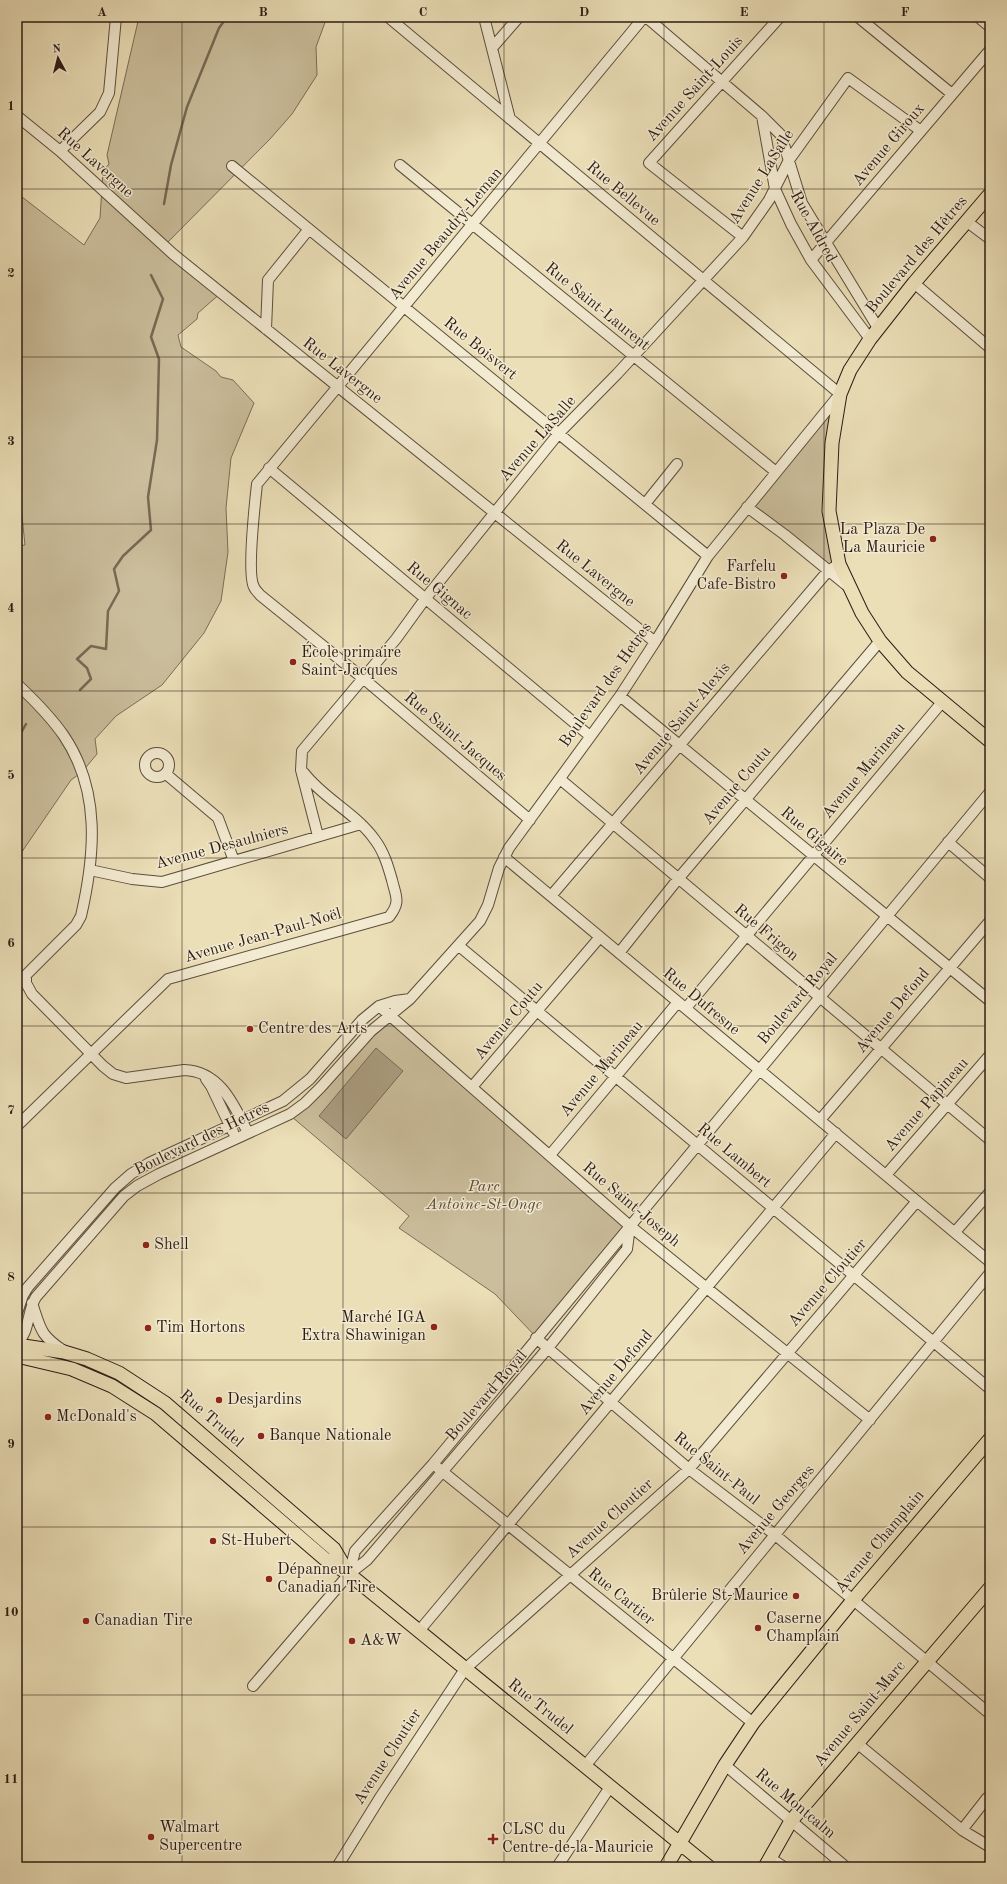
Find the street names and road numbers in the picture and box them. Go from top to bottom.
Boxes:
street label: Avenue Saint-Louis [644,33,747,145]
street label: Avenue Giroux [850,101,928,189]
street label: Rue Lavergne [54,125,136,201]
street label: Avenue LaSalle [727,127,797,227]
street label: Rue Bellevue [583,159,663,229]
street label: Avenue Beaudry-Leman [386,165,506,303]
street label: Rue Aldred [787,189,839,265]
street label: Boulevard des Hêtres [863,193,971,317]
street label: Rue Saint-Laurent [542,260,653,354]
street label: Rue Boisvert [440,315,520,384]
street label: Rue Lavergne [299,335,385,407]
street label: Avenue LaSalle [497,393,579,485]
street label: Rue Lavergne [553,538,637,610]
street label: Rue Gignac [403,559,475,623]
street label: Boulevard des Hetres [557,620,655,750]
street label: Avenue Saint-Alexis [631,660,734,778]
street label: Rue Saint-Jacques [401,690,509,784]
street label: Avenue Marineau [819,720,909,822]
street label: Avenue Coutu [700,743,774,828]
street label: Rue Gigaire [777,804,851,870]
street label: Avenue Desaulniers [154,822,290,872]
street label: Rue Frigon [731,902,802,965]
street label: Avenue Jean-Paul-Noël [183,906,343,966]
street label: Boulevard Royal [755,950,841,1048]
street label: Rue Dufresne [659,965,743,1039]
street label: Avenue Defond [853,966,933,1056]
street label: Avenue Coutu [472,978,546,1063]
street label: Avenue Marineau [557,1018,647,1120]
street label: Avenue Papineau [882,1055,972,1155]
street label: Boulevard des Hetres [132,1099,272,1179]
street label: Rue Lambert [694,1121,774,1192]
street label: Rue Saint-Joseph [579,1160,683,1251]
street label: Avenue Cloutier [786,1236,871,1330]
street label: Avenue Defond [576,1328,656,1418]
street label: Boulevard Royal [444,1348,530,1444]
street label: Rue Trudel [176,1387,246,1451]
street label: Rue Saint-Paul [670,1430,762,1508]
street label: Avenue Georges [734,1462,818,1558]
street label: Avenue Cloutier [564,1476,657,1562]
street label: Avenue Champlain [832,1487,928,1596]
street label: Rue Cartier [585,1565,658,1629]
street label: Avenue Saint-Marc [811,1658,909,1770]
street label: Rue Trudel [504,1676,576,1738]
street label: Avenue Cloutier [351,1706,425,1808]
street label: Rue Montcalm [752,1766,838,1842]

